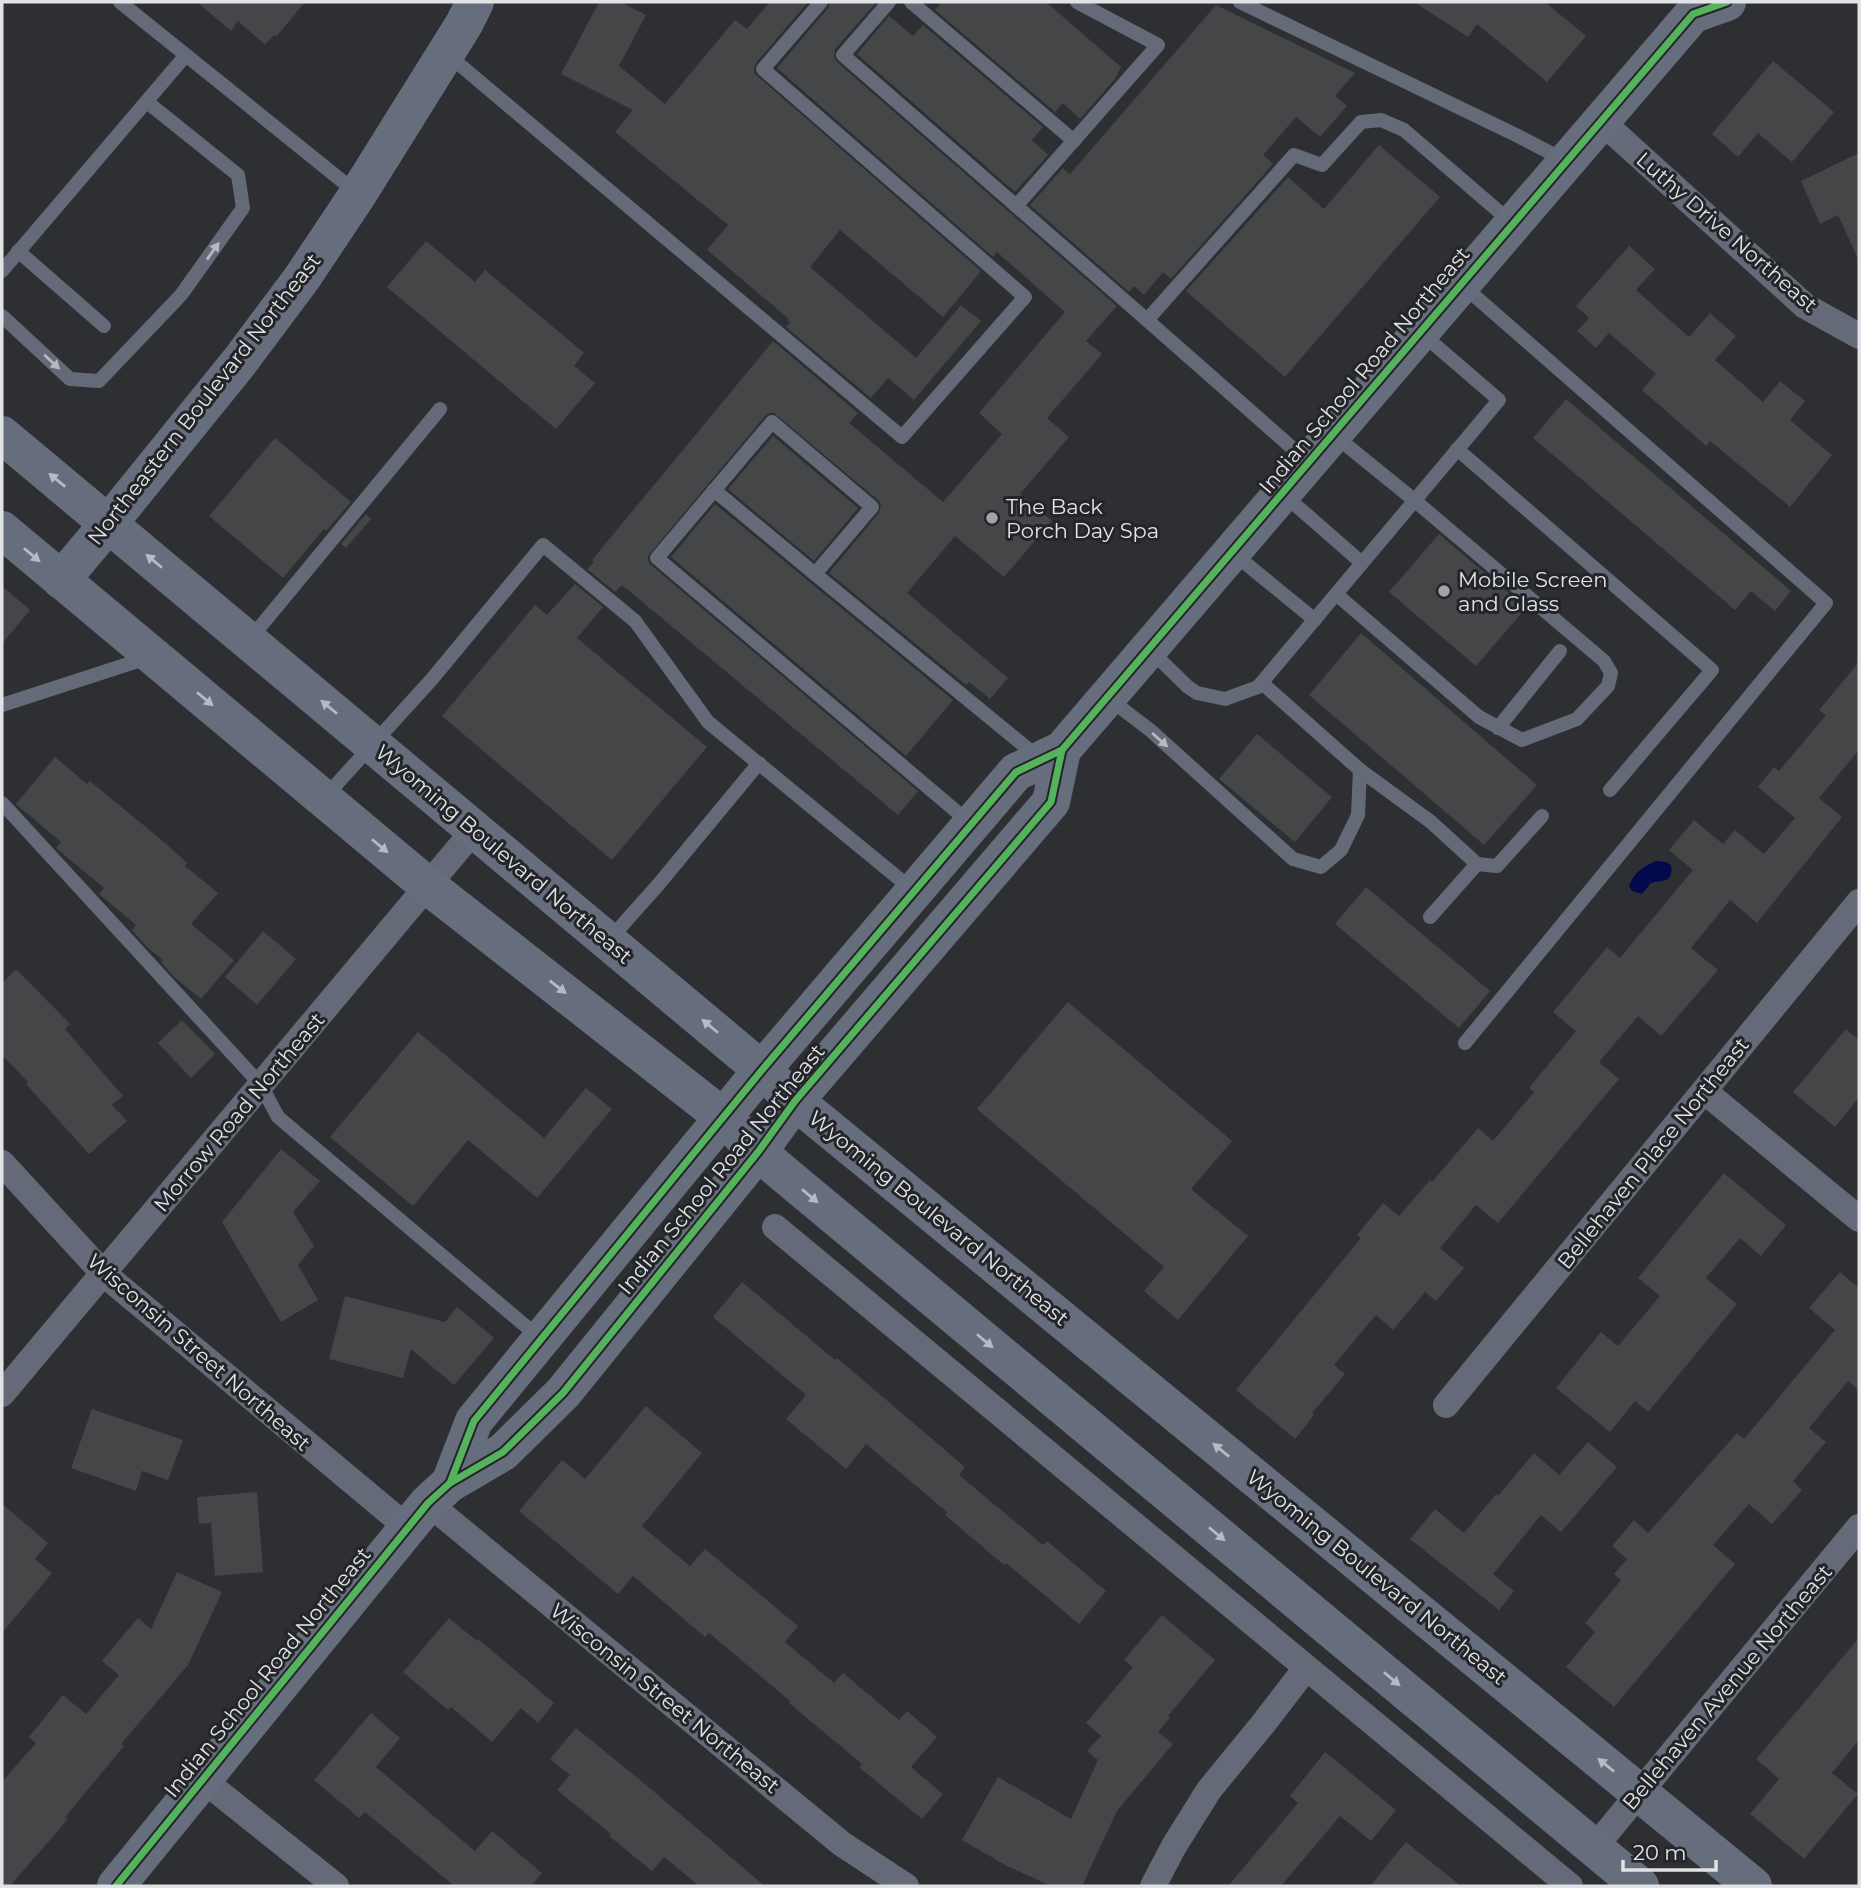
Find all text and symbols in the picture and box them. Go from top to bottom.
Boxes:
street label: Luthy Drive Northeast [1632,147,1822,317]
one-way arrow [206,242,220,260]
street label: Indian School Road Northeast [1253,242,1475,498]
street label: Northeastern Boulevard Northeast [82,248,326,550]
one-way arrow [43,354,61,370]
one-way arrow [48,473,65,488]
place label: The Back Porch Day Spa [1006,494,1159,543]
marker: The Back Porch Day Spa [984,510,1000,526]
one-way arrow [23,547,40,562]
one-way arrow [146,554,163,569]
place label: Mobile Screen and Glass [1458,567,1607,616]
marker: Mobile Screen and Glass [1436,583,1452,599]
one-way arrow [197,691,214,706]
one-way arrow [320,699,338,715]
one-way arrow [1152,731,1169,747]
street label: Wyoming Boulevard Northeast [371,739,637,969]
one-way arrow [371,838,388,853]
one-way arrow [548,980,566,995]
street label: Morrow Road Northeast [148,1007,330,1217]
one-way arrow [701,1019,718,1034]
street label: Bellehaven Place Northeast [1552,1032,1754,1274]
street label: Indian School Road Northeast [612,1039,830,1299]
street label: Wyoming Boulevard Northeast [804,1105,1074,1331]
one-way arrow [801,1188,819,1203]
street label: Wisconsin Street Northeast [82,1248,316,1456]
one-way arrow [977,1333,994,1348]
one-way arrow [1213,1443,1230,1458]
street label: Wyoming Boulevard Northeast [1242,1464,1512,1690]
one-way arrow [1207,1526,1225,1541]
street label: Indian School Road Northeast [158,1542,376,1802]
street label: Bellehaven Avenue Northeast [1617,1559,1837,1815]
street label: Wisconsin Street Northeast [545,1598,785,1798]
one-way arrow [1383,1671,1400,1686]
one-way arrow [1597,1758,1614,1773]
scale bar [1623,1828,1716,1872]
text: 20 m [1633,1840,1687,1865]

